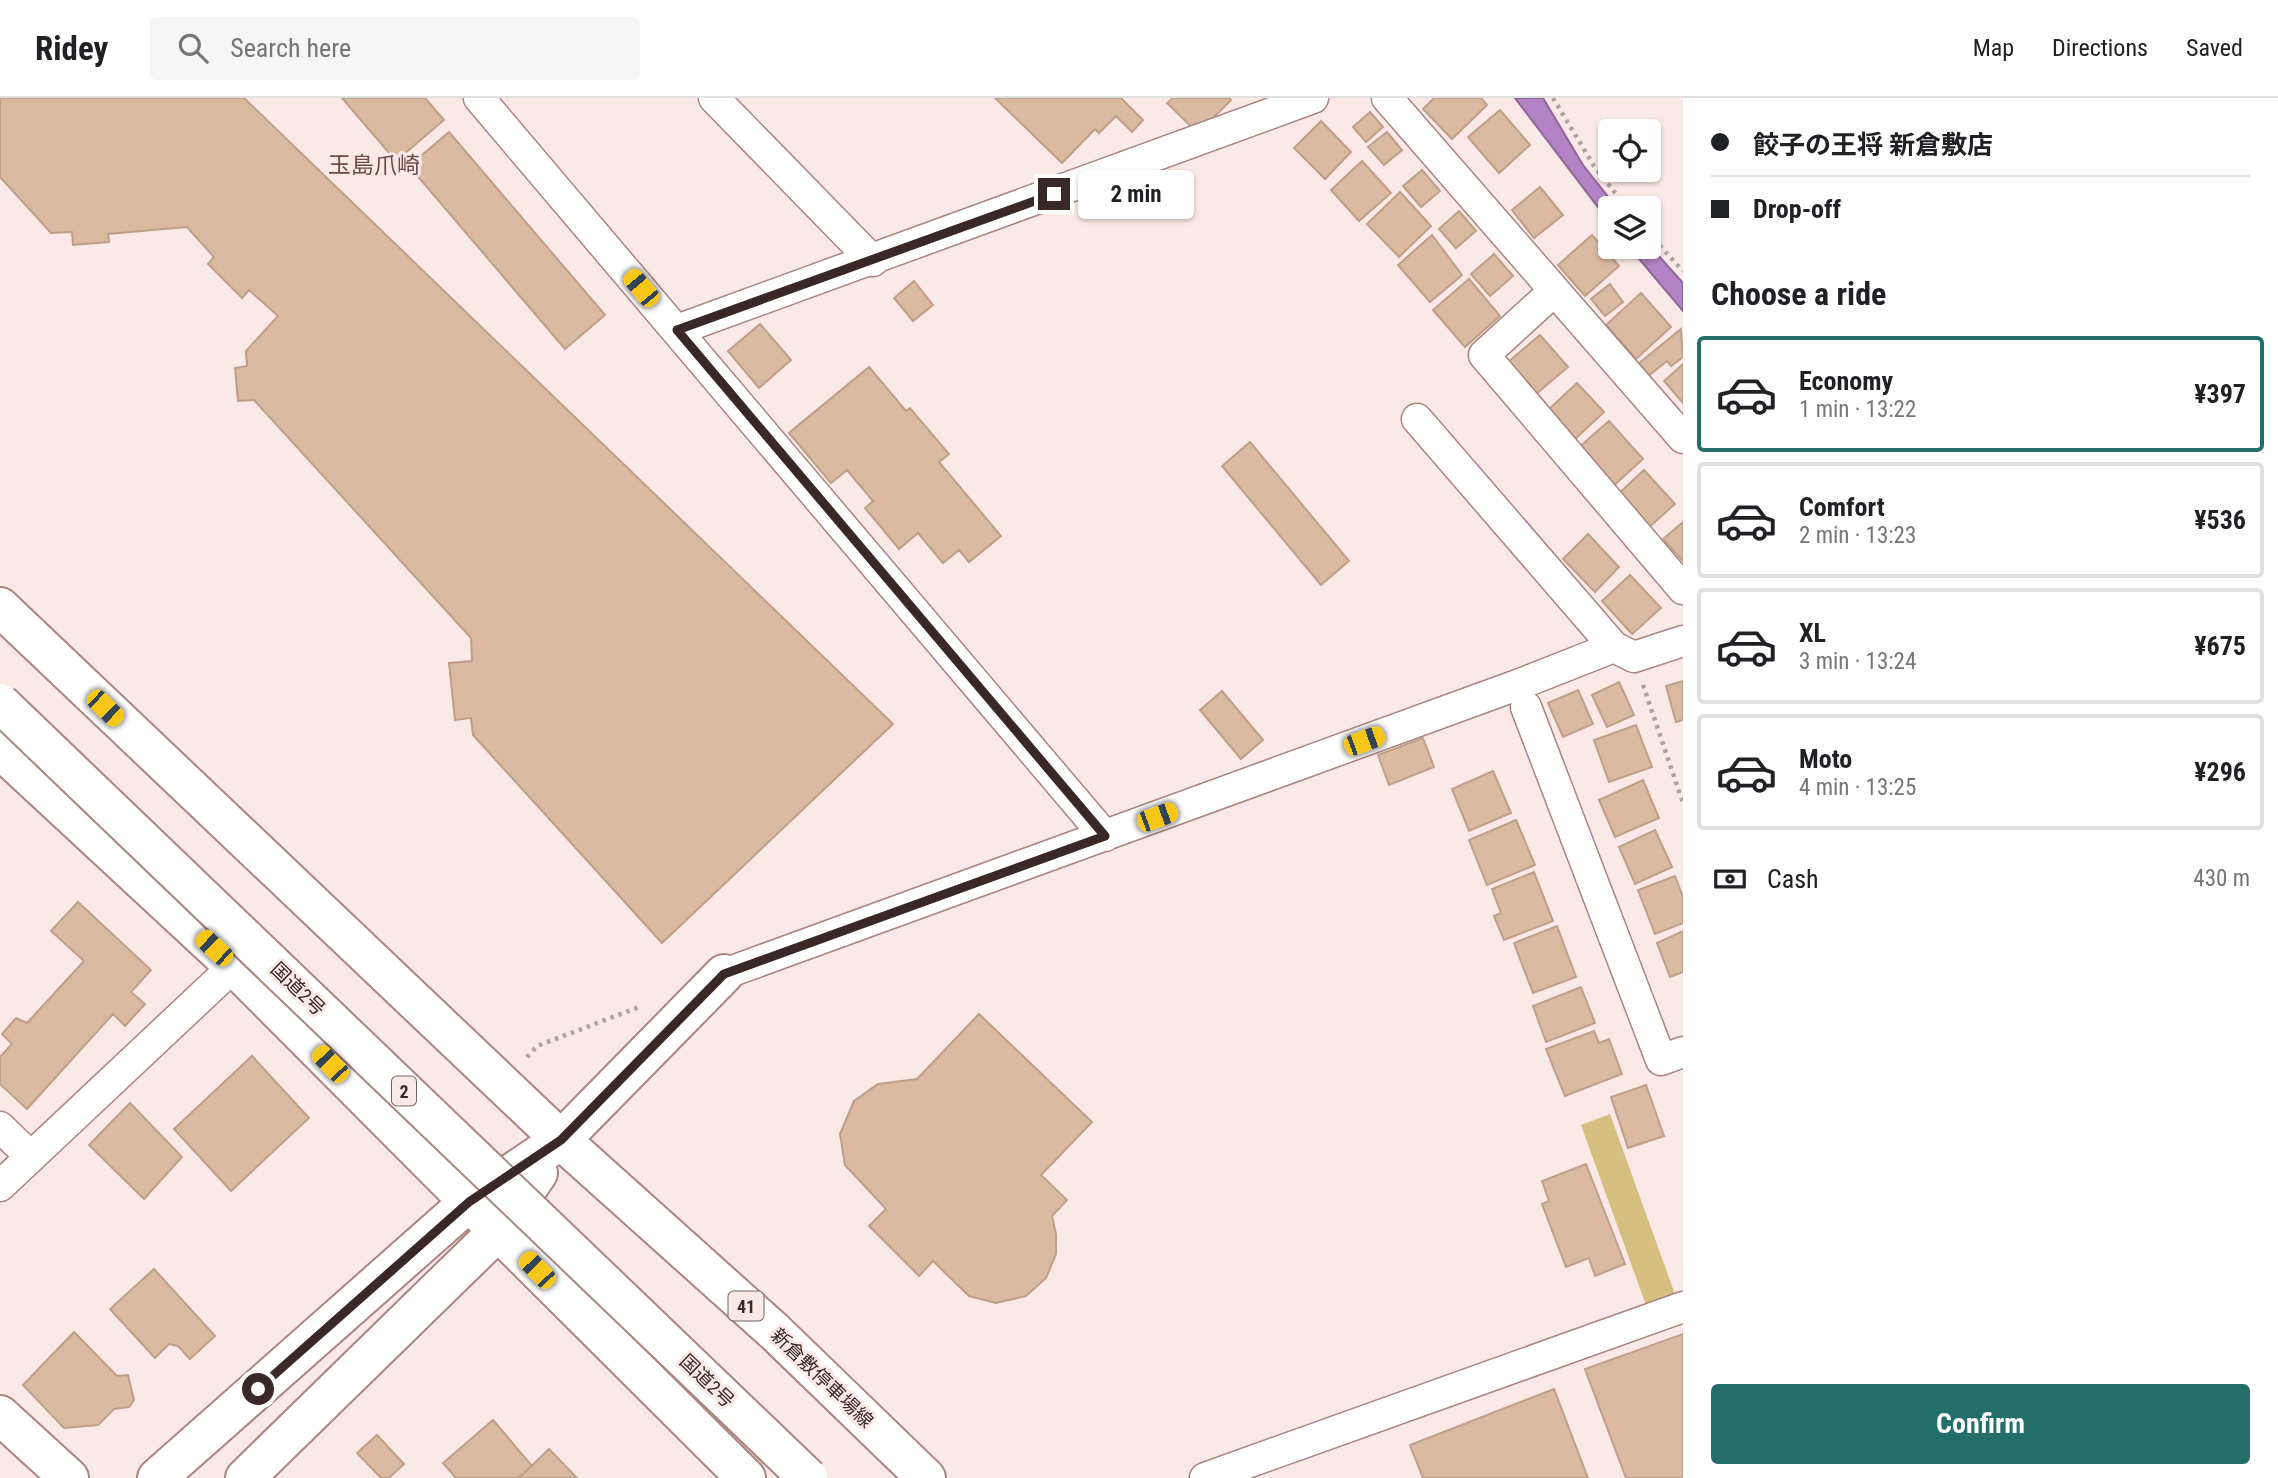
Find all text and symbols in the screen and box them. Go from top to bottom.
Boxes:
search box [150,17,640,80]
text: Ridey [35,29,108,68]
icon: search [174,29,212,67]
text: Search here [230,33,351,63]
text: Map [1973,34,2014,62]
text: Directions [2052,34,2148,62]
text: Saved [2186,34,2243,62]
map controls [1598,119,1661,259]
button: locate [1598,119,1661,182]
text: 餃子の王将 新倉敷店 [1753,130,1993,160]
district label: 玉島爪崎 [328,152,420,179]
callout: 2 min [1078,170,1194,218]
route end [1038,178,1070,210]
text: 2 min [1110,181,1162,208]
text: Drop-off [1753,194,1841,224]
button: layers [1598,196,1661,259]
car [620,265,663,311]
text: Choose a ride [1711,275,1886,313]
icon: car [1715,363,1778,426]
text: Economy [1799,366,1893,396]
text: ¥397 [2194,379,2246,409]
text: 1 min · 13:22 [1799,396,1916,423]
icon: car [1715,489,1778,552]
text: Comfort [1799,492,1885,522]
text: ¥536 [2194,505,2246,535]
text: 2 min · 13:23 [1799,522,1916,549]
icon: car [1715,615,1778,678]
text: XL [1799,618,1826,648]
text: ¥675 [2194,631,2246,661]
text: 3 min · 13:24 [1799,648,1916,675]
car [83,686,128,730]
car [1341,724,1388,758]
icon: car [1715,741,1778,804]
text: Moto [1799,744,1852,774]
text: ¥296 [2194,757,2246,787]
text: 4 min · 13:25 [1799,774,1916,801]
car [1134,800,1181,834]
icon: cash [1711,860,1749,898]
text: Cash [1767,864,1819,894]
text: 430 m [2193,865,2250,892]
car [192,926,237,970]
street label: 国道2号 [266,958,330,1020]
car [308,1042,353,1086]
road number: 2 [392,1076,416,1106]
car [515,1248,560,1292]
road number: 41 [728,1292,764,1321]
street label: 新倉敷停車場線 [766,1324,878,1432]
street label: 国道2号 [675,1350,739,1412]
route start [242,1373,274,1405]
button: Confirm [1711,1384,2250,1464]

